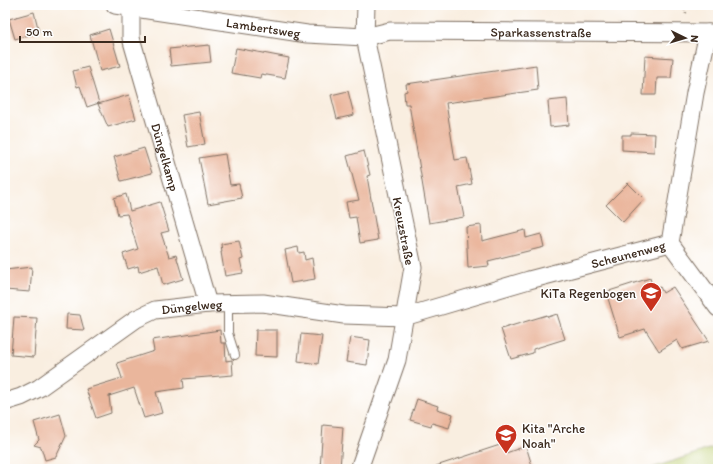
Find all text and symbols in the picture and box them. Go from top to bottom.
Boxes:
street label: Lambertsweg [225,15,302,41]
scale bar [20,18,145,44]
north arrow [665,18,705,58]
text: 50 m [26,25,52,39]
street label: Sparkassenstraße [490,25,592,40]
text: N [688,35,701,43]
street label: Düngelkamp [148,121,182,193]
street label: Kreuzstraße [390,196,417,266]
street label: Scheunenweg [589,237,667,271]
school or university icon: KiTa Regenbogen [638,280,664,313]
place label: KiTa Regenbogen [540,286,636,301]
street label: Düngelweg [161,297,223,317]
place label: Kita "Arche Noah" [522,421,585,451]
school or university icon: Kita "Arche Noah" [493,422,519,455]

